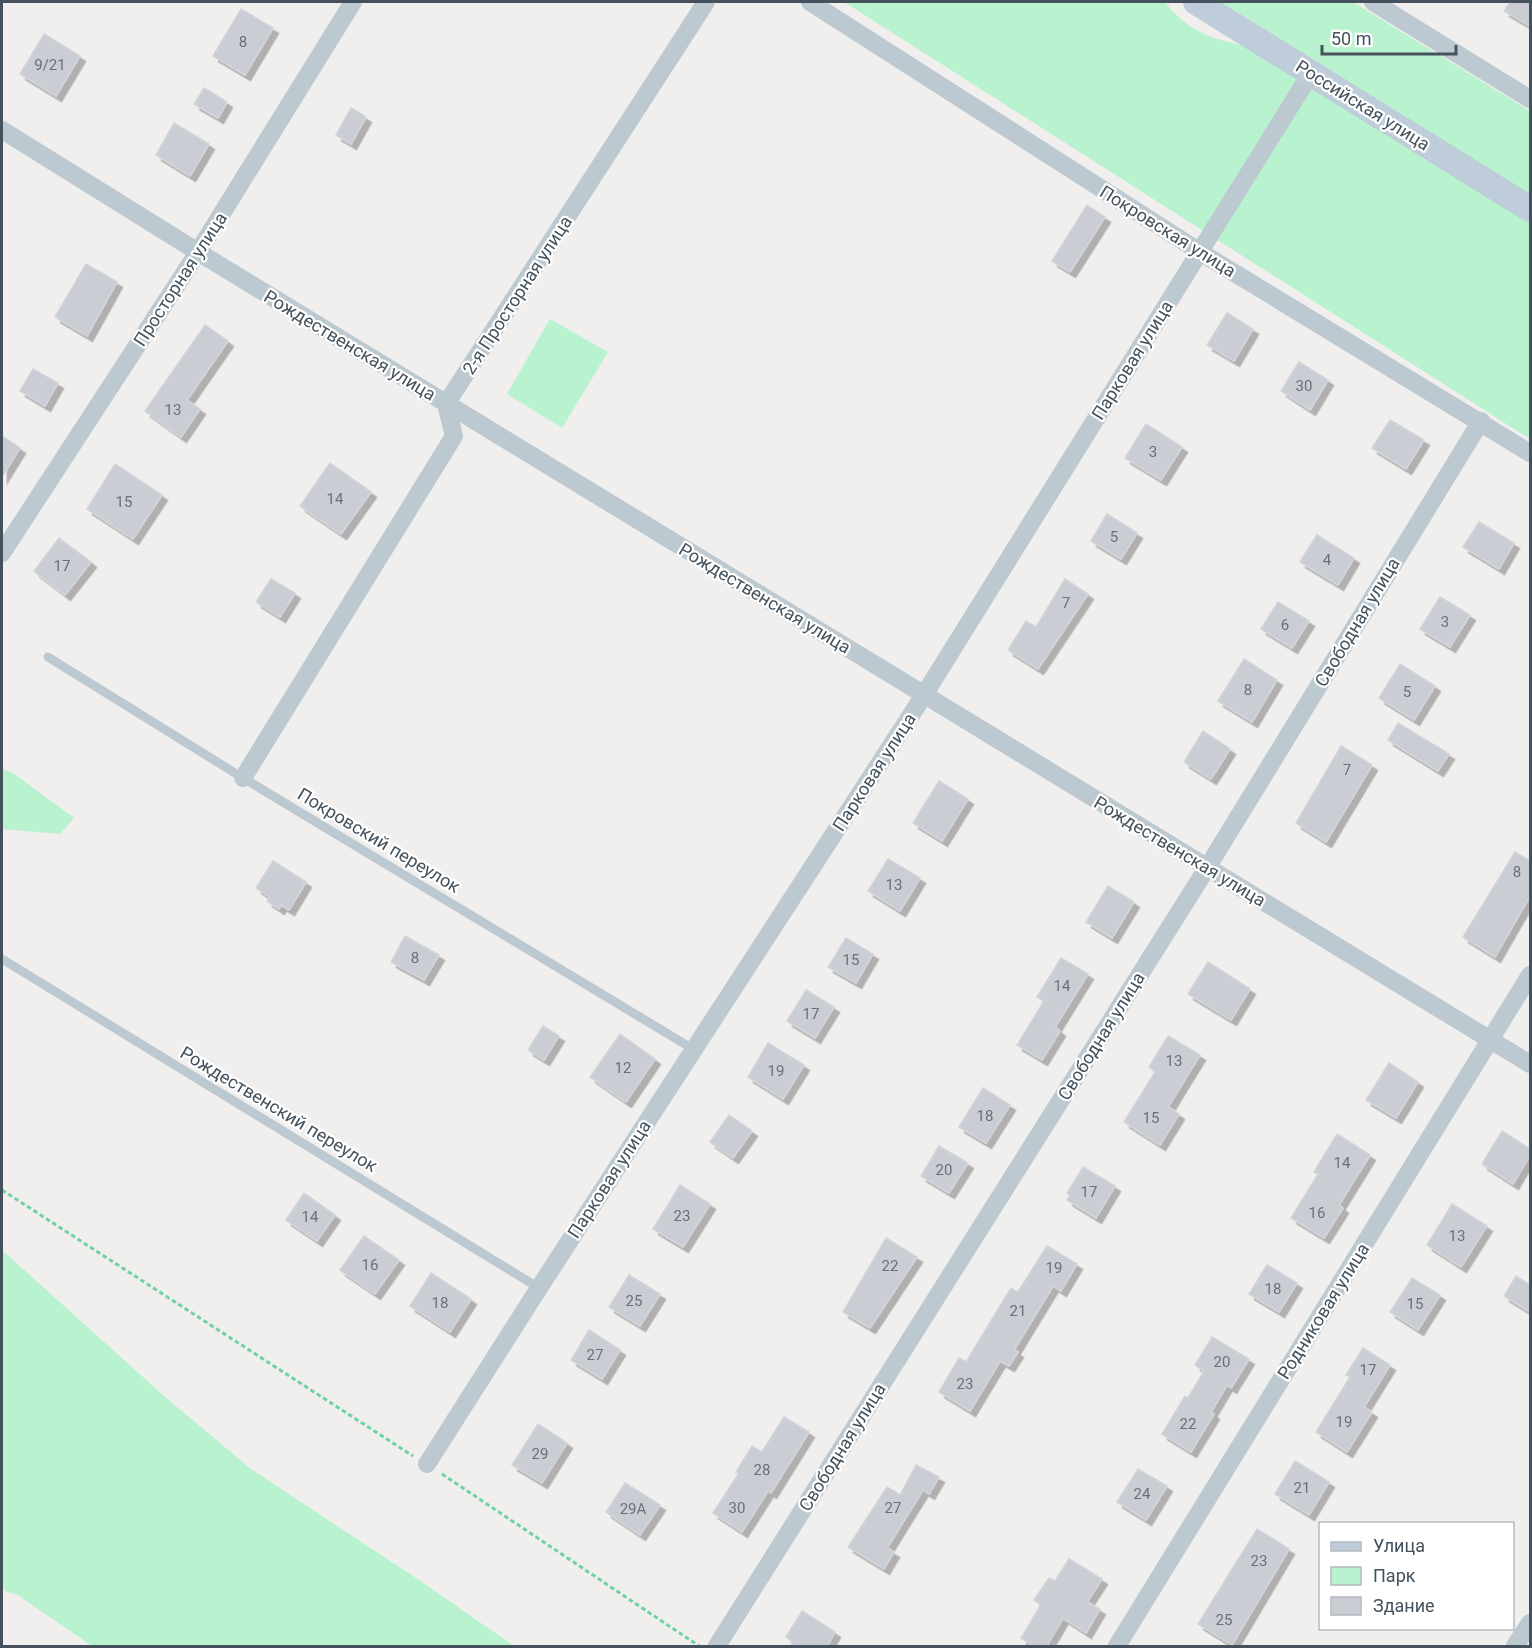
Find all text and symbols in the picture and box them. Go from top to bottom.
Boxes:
scale bar [1322,18,1456,56]
text: 50 m [1331,28,1371,49]
house number: 8 [239,33,247,51]
street label: Российская улица [1292,55,1434,155]
house number: 9/21 [34,56,66,74]
street label: Покровская улица [1096,181,1240,281]
street label: Просторная улица [129,208,231,350]
street label: 2-я Просторная улица [458,212,576,378]
street label: Рождественская улица [260,285,440,405]
street label: Парковая улица [1087,297,1177,423]
house number: 30 [1296,377,1312,395]
house number: 13 [165,401,181,419]
house number: 3 [1149,443,1157,461]
house number: 14 [327,490,344,508]
house number: 15 [116,493,132,511]
house number: 5 [1110,528,1118,546]
street label: Рождественская улица [675,538,855,658]
house number: 4 [1323,551,1332,569]
street label: Свободная улица [1310,554,1404,690]
house number: 17 [54,557,70,575]
house number: 7 [1062,594,1070,612]
house number: 3 [1441,613,1449,631]
house number: 6 [1281,616,1289,634]
house number: 8 [1244,681,1252,699]
house number: 5 [1403,683,1411,701]
street label: Парковая улица [828,709,920,835]
house number: 7 [1343,761,1351,779]
street label: Покровский переулок [294,783,464,897]
street label: Рождественская улица [1090,791,1270,911]
house number: 8 [1513,863,1521,881]
house number: 13 [886,876,902,894]
house number: 8 [411,949,419,967]
house number: 15 [843,951,859,969]
street label: Свободная улица [1053,968,1149,1104]
house number: 14 [1054,977,1071,995]
house number: 17 [803,1005,819,1023]
street label: Рождественский переулок [177,1042,382,1176]
house number: 13 [1166,1052,1182,1070]
house number: 12 [615,1059,631,1077]
house number: 19 [768,1062,784,1080]
house number: 18 [977,1107,993,1125]
house number: 15 [1143,1109,1159,1127]
street label: Парковая улица [563,1116,655,1242]
house number: 14 [1334,1154,1351,1172]
house number: 20 [936,1161,952,1179]
house number: 17 [1081,1183,1097,1201]
house number: 16 [1309,1204,1325,1222]
house number: 23 [674,1207,690,1225]
house number: 14 [302,1208,319,1226]
house number: 13 [1449,1227,1465,1245]
street label: Родниковая улица [1273,1239,1373,1383]
house number: 16 [362,1256,378,1274]
house number: 22 [882,1257,898,1275]
house number: 19 [1046,1259,1062,1277]
house number: 18 [1265,1280,1281,1298]
house number: 25 [626,1292,642,1310]
house number: 18 [432,1294,448,1312]
house number: 15 [1407,1295,1423,1313]
house number: 21 [1010,1302,1026,1320]
house number: 27 [587,1346,603,1364]
house number: 20 [1214,1353,1230,1371]
house number: 17 [1360,1361,1376,1379]
house number: 23 [957,1375,973,1393]
street label: Свободная улица [794,1379,890,1515]
house number: 19 [1336,1413,1352,1431]
house number: 22 [1180,1415,1196,1433]
house number: 29 [532,1445,548,1463]
house number: 28 [754,1461,770,1479]
house number: 21 [1294,1479,1310,1497]
house number: 24 [1134,1485,1151,1503]
house number: 30 [729,1499,745,1517]
house number: 27 [885,1499,901,1517]
house number: 29А [620,1500,647,1518]
legend [1319,1522,1514,1630]
text: Улица [1373,1535,1425,1556]
house number: 23 [1251,1552,1267,1570]
text: Парк [1373,1565,1416,1586]
text: Здание [1373,1595,1435,1616]
house number: 25 [1216,1611,1232,1629]

